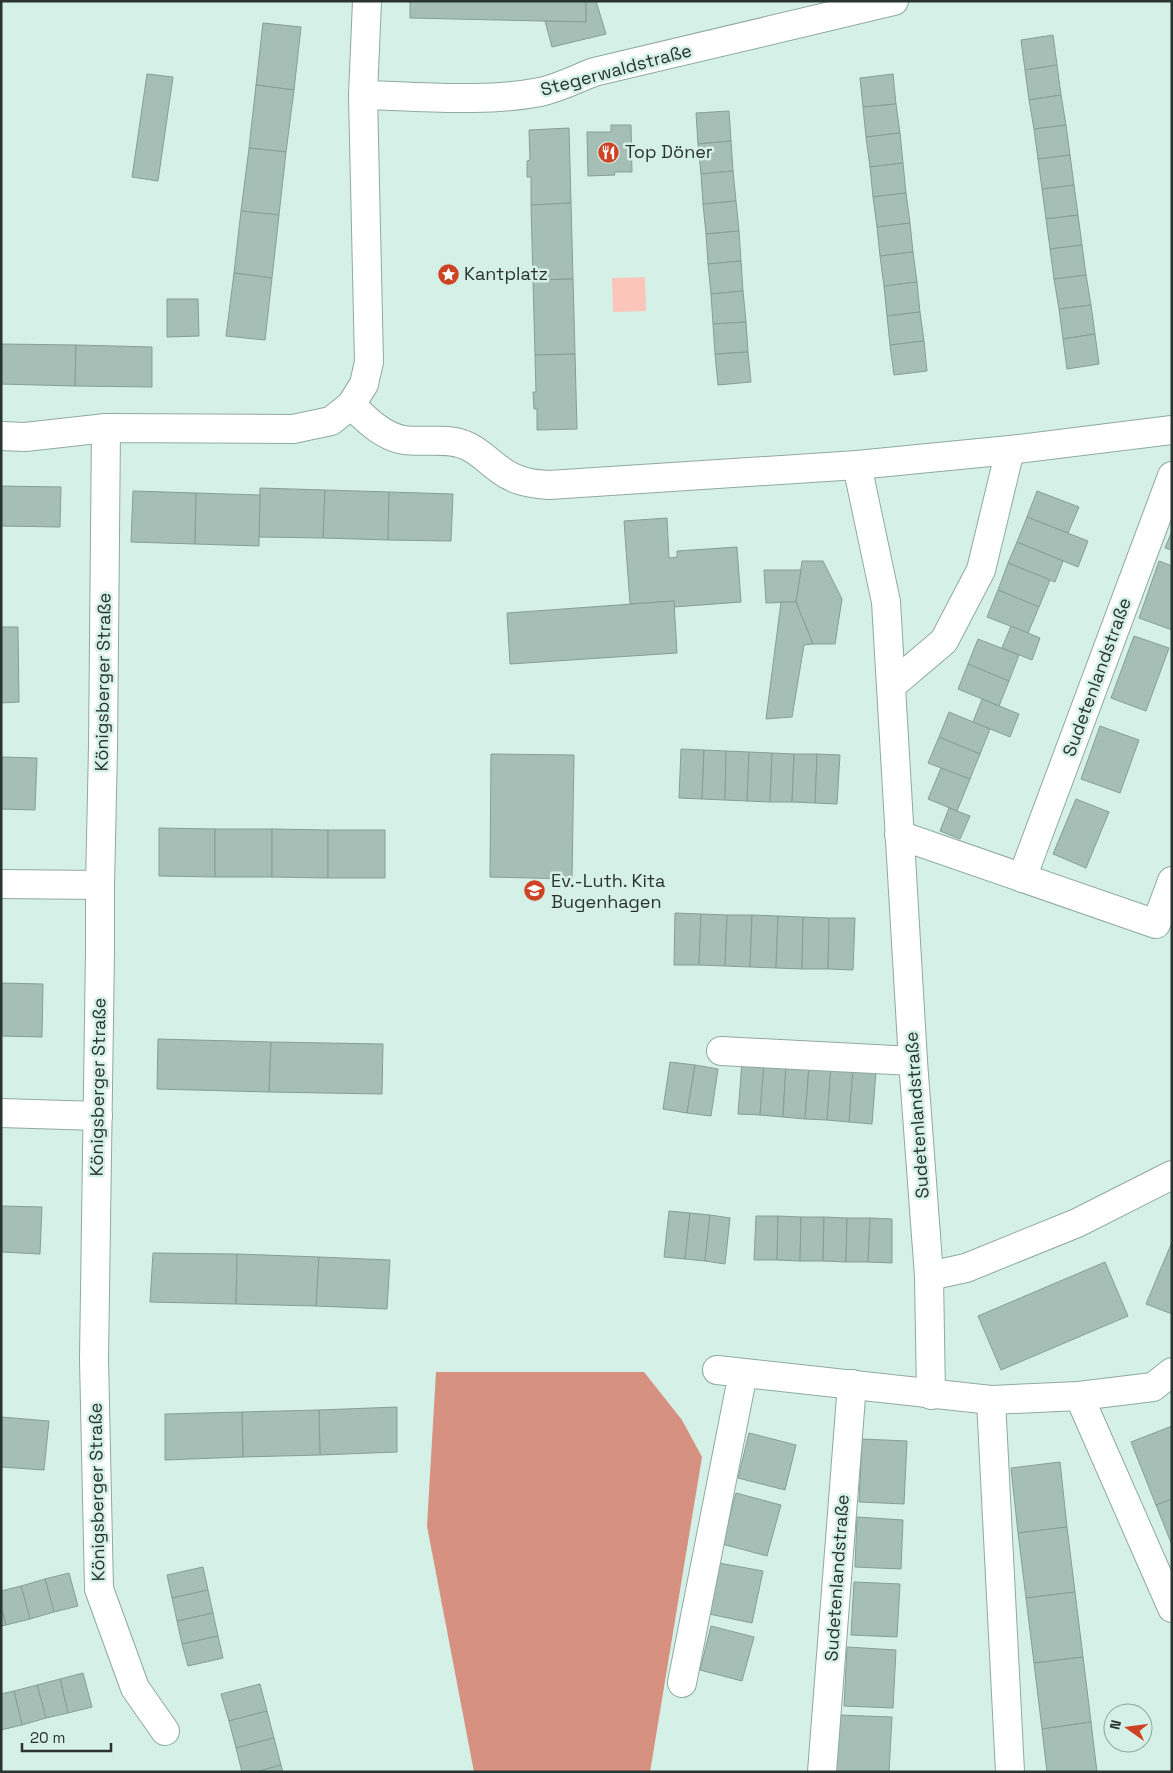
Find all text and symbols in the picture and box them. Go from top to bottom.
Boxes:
street label: Stegerwaldstraße [538,38,694,101]
restaurant icon: Top Döner [597,140,621,164]
place label: Top Döner [625,140,713,163]
place icon: Kantplatz [436,262,460,286]
place label: Kantplatz [464,262,548,285]
street label: Königsberger Straße [89,592,116,772]
street label: Sudetenlandstraße [1057,594,1136,759]
place label: Ev.-Luth. Kita Bugenhagen [551,869,665,913]
school or university icon: Ev.-Luth. Kita Bugenhagen [523,879,547,903]
street label: Königsberger Straße [84,997,111,1177]
street label: Sudetenlandstraße [899,1031,934,1199]
street label: Königsberger Straße [83,1402,110,1582]
street label: Sudetenlandstraße [819,1494,854,1662]
north arrow [1103,1703,1153,1753]
text: N [1106,1718,1125,1732]
scale bar [22,1720,111,1752]
text: 20 m [30,1728,65,1747]

